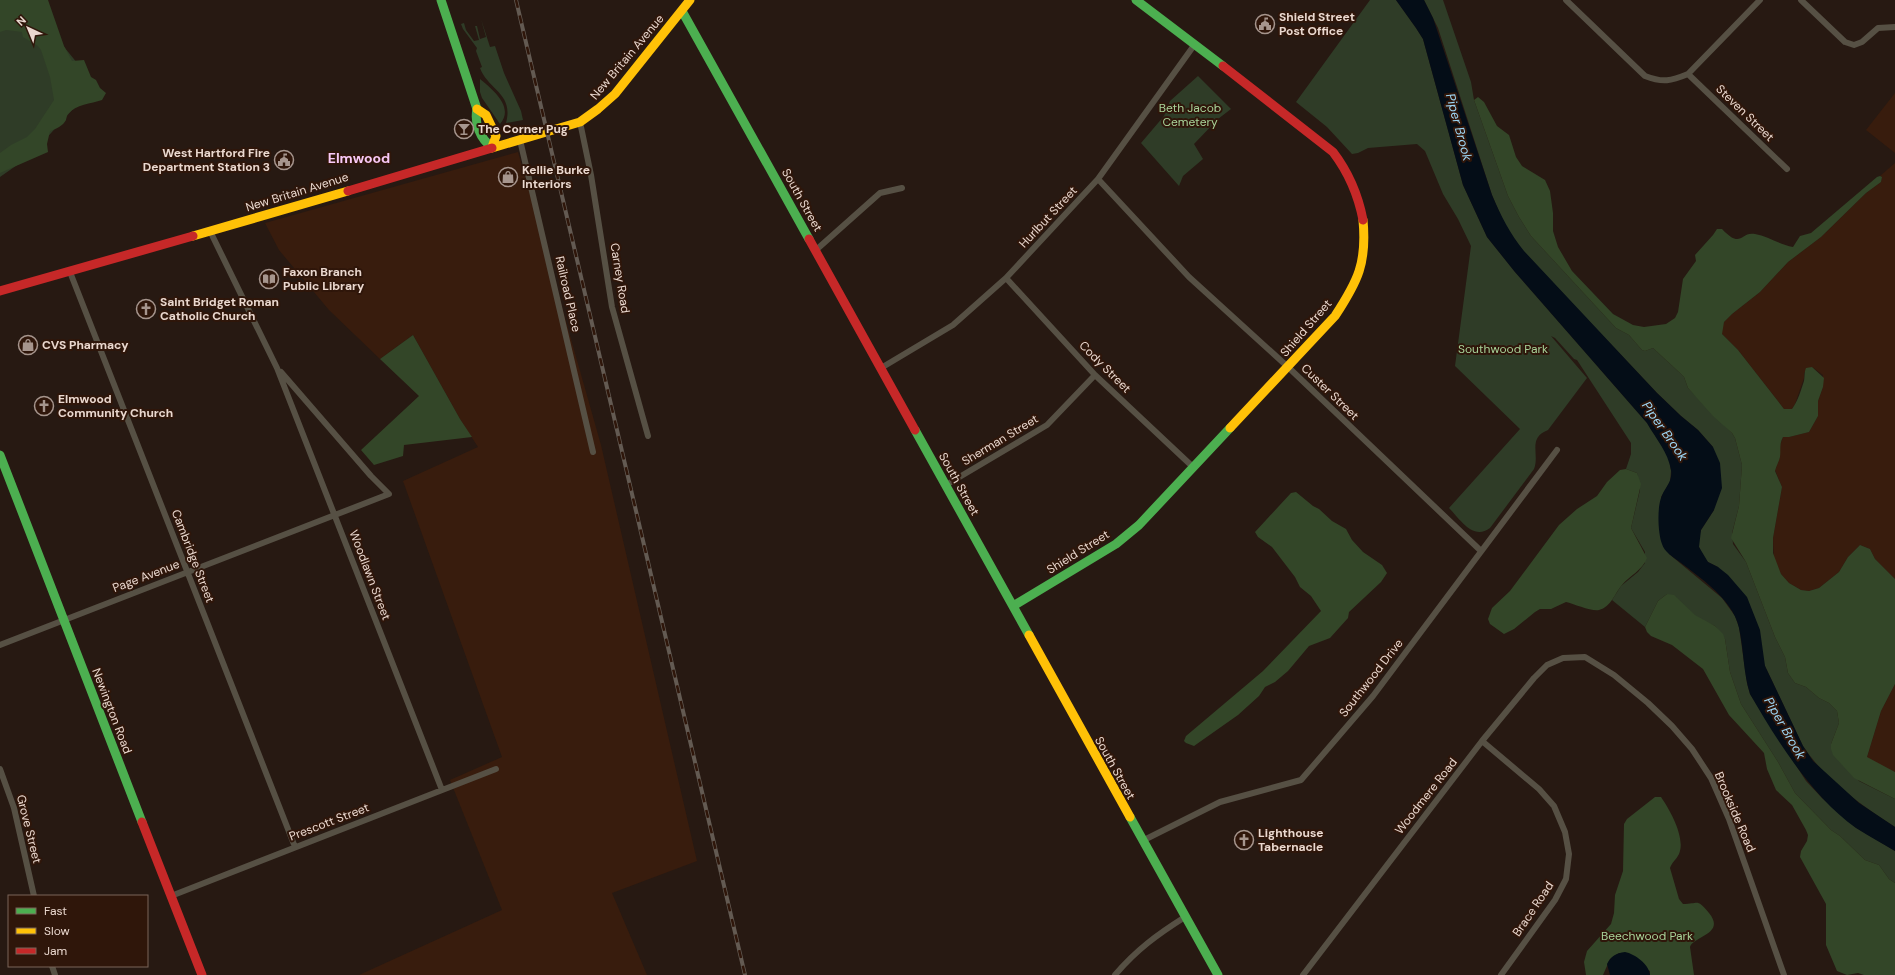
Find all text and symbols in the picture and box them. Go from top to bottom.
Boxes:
north arrow [8,8,48,48]
place label: Shield Street Post Office [1279,9,1355,39]
street label: New Britain Avenue [587,11,668,103]
text: N [13,13,29,29]
public building icon: Shield Street Post Office [1254,13,1276,35]
street label: Steven Street [1712,81,1778,145]
water label: Piper Brook [1442,91,1476,163]
park label: Beth Jacob Cemetery [1159,100,1221,130]
bar icon: The Corner Pug [453,118,475,140]
place label: The Corner Pug [478,121,568,137]
place label: West Hartford Fire Department Station 3 [143,145,270,175]
public building icon: West Hartford Fire Department Station 3 [273,149,295,171]
district label: Elmwood [328,149,390,167]
place label: Kellie Burke Interiors [522,162,590,192]
shop icon: Kellie Burke Interiors [497,166,519,188]
street label: South Street [778,166,826,235]
street label: New Britain Avenue [244,169,351,215]
street label: Hurlbut Street [1015,183,1081,251]
street label: Carney Road [607,242,633,314]
street label: Railroad Place [551,254,585,334]
place label: Faxon Branch Public Library [283,264,365,294]
library icon: Faxon Branch Public Library [258,268,280,290]
place label: Saint Bridget Roman Catholic Church [160,294,279,324]
street label: Shield Street [1277,296,1336,360]
church icon: Saint Bridget Roman Catholic Church [135,298,157,320]
shop icon: CVS Pharmacy [17,334,39,356]
place label: CVS Pharmacy [42,337,129,353]
street label: Cody Street [1076,338,1135,397]
park label: Southwood Park [1458,341,1548,357]
street label: Custer Street [1298,360,1362,424]
place label: Elmwood Community Church [58,391,173,421]
church icon: Elmwood Community Church [33,395,55,417]
water label: Piper Brook [1638,398,1692,465]
street label: Sherman Street [959,411,1041,469]
street label: South Street [935,450,983,519]
street label: Cambridge Street [168,507,218,605]
street label: Shield Street [1044,526,1113,578]
street label: Woodlawn Street [345,528,395,623]
street label: Page Avenue [110,556,182,596]
street label: Southwood Drive [1335,636,1407,720]
street label: Newington Road [88,666,136,756]
water label: Piper Brook [1760,694,1810,763]
street label: South Street [1091,734,1139,803]
street label: Woodmere Road [1391,755,1461,837]
street label: Brookside Road [1711,769,1759,855]
street label: Grove Street [13,793,45,865]
street label: Prescott Street [287,799,372,845]
place label: Lighthouse Tabernacle [1258,825,1324,855]
church icon: Lighthouse Tabernacle [1233,829,1255,851]
street label: Brace Road [1509,878,1557,940]
legend [8,895,148,967]
text: Fast [44,903,67,919]
text: Slow [44,923,70,939]
park label: Beechwood Park [1601,928,1693,944]
text: Jam [44,943,67,959]

